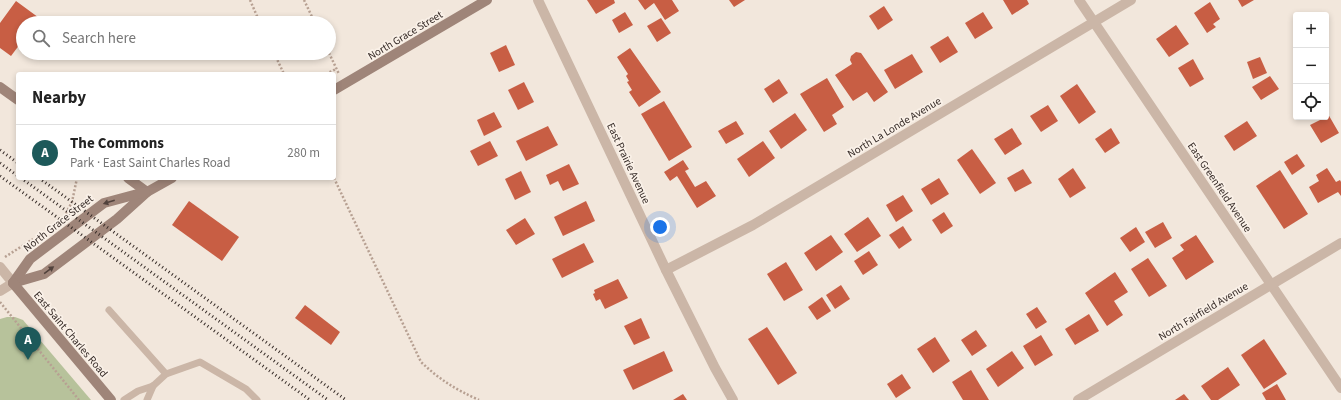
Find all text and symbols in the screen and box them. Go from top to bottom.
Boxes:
street label: North Grace Street [365,7,446,64]
map controls [1293,12,1329,120]
button: + [1293,12,1329,48]
search box [16,16,336,60]
icon: search [30,27,52,49]
text: Search here [62,28,136,49]
button: − [1293,48,1329,84]
button: locate [1293,84,1329,120]
text: Nearby [32,86,86,110]
street label: North La Londe Avenue [845,93,944,161]
street label: East Prairie Avenue [603,120,654,207]
text: The Commons [70,133,164,154]
street label: East Greenfield Avenue [1184,139,1256,236]
text: A [41,144,49,162]
text: 280 m [287,144,320,162]
text: Park · East Saint Charles Road [70,154,230,172]
street label: North Grace Street [20,191,97,255]
one-way arrow [103,199,115,205]
your location [650,217,670,237]
one-way arrow [44,266,54,274]
street label: North Fairfield Avenue [1156,278,1251,344]
street label: East Saint Charles Road [30,288,111,381]
pin: A [15,327,41,360]

